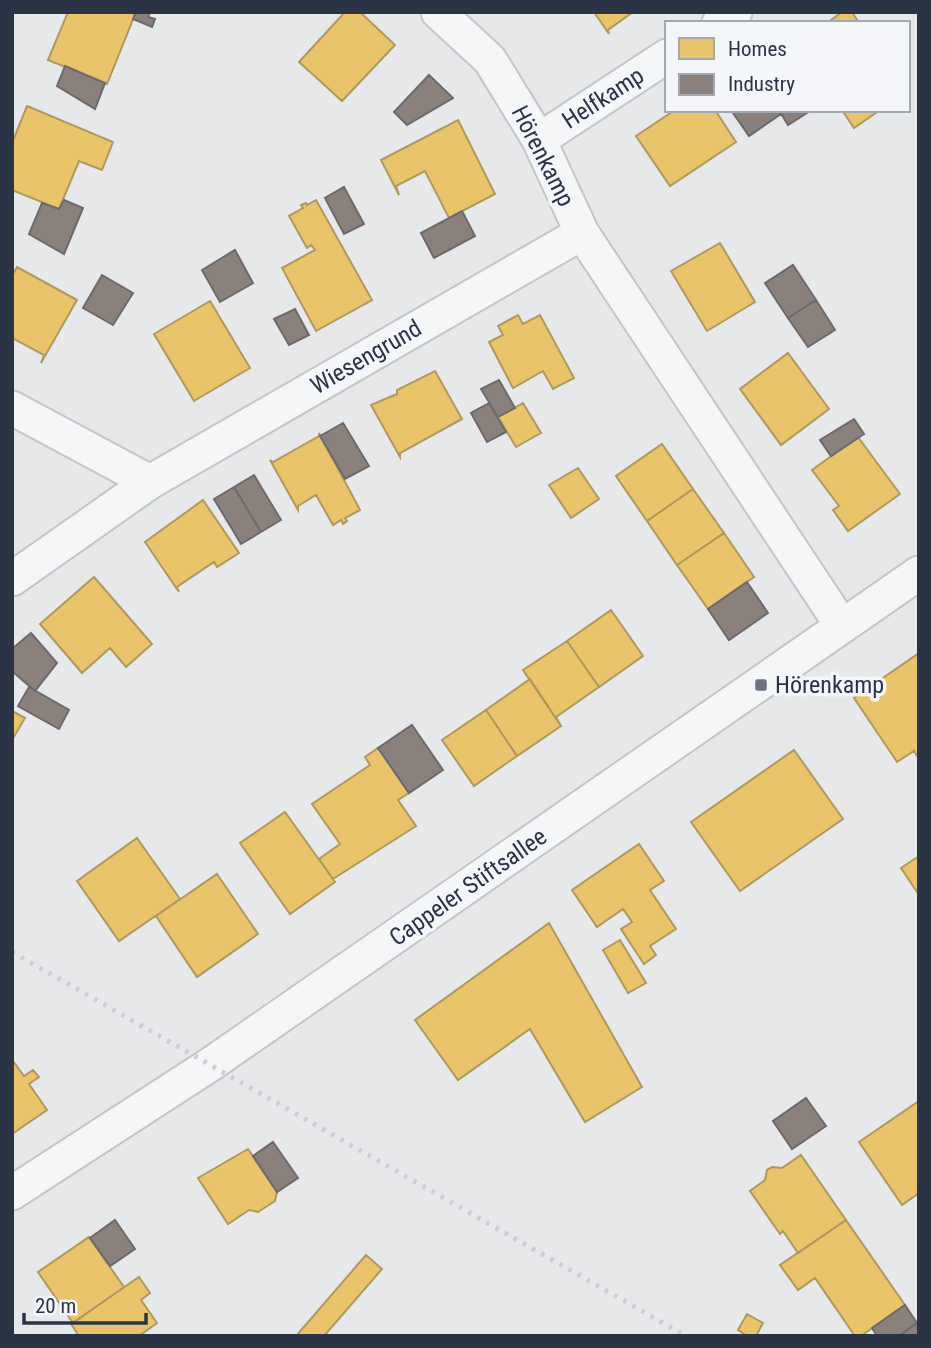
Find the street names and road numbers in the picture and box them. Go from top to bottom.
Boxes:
street label: Helfkamp [557,61,649,135]
street label: Hörenkamp [506,101,580,211]
street label: Wiesengrund [306,314,426,400]
street label: Cappeler Stiftsallee [384,822,552,952]

